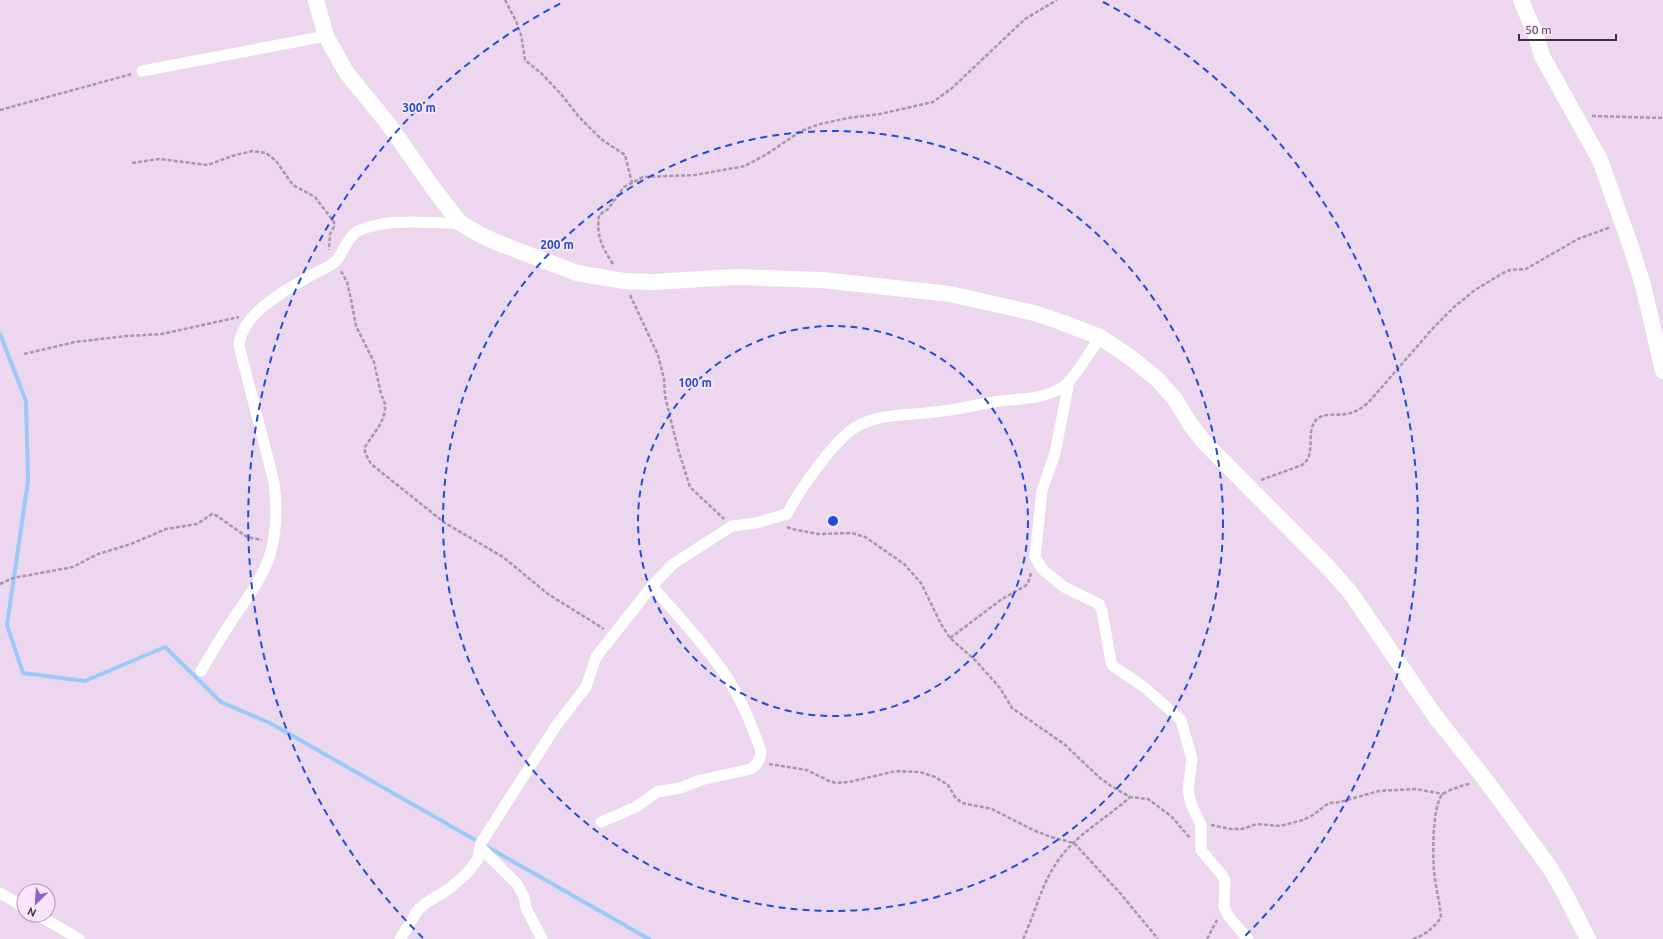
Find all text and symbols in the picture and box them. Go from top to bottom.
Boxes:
scale bar [1519,16,1616,42]
text: 50 m [1525,23,1552,36]
text: 300 m [402,101,436,114]
text: 200 m [540,238,574,251]
text: 100 m [678,376,712,389]
centre of rings [826,514,840,528]
north arrow [16,883,56,923]
text: N [26,905,38,919]

